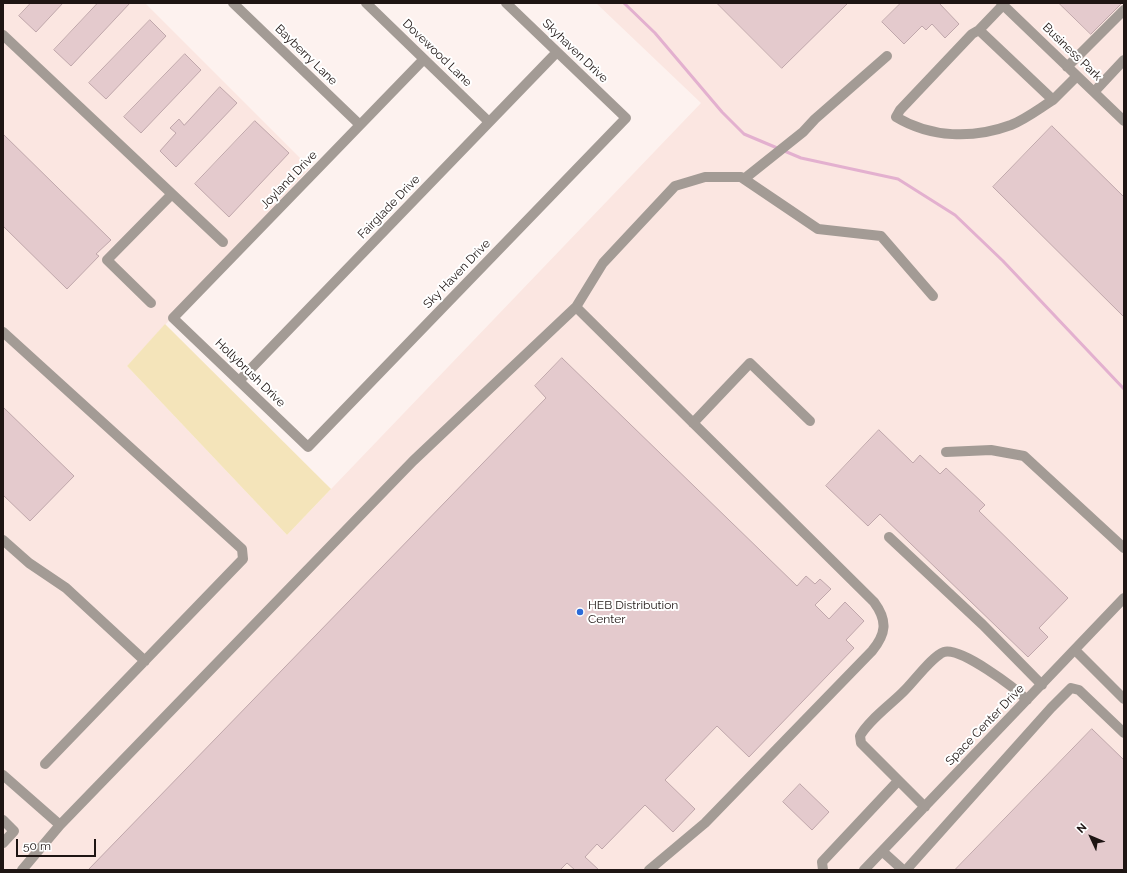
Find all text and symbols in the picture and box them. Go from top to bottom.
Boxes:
street label: Dovewood Lane [399,16,475,90]
street label: Skyhaven Drive [539,16,611,86]
street label: Business Park [1039,20,1105,84]
street label: Bayberry Lane [272,22,340,88]
street label: Joyland Drive [258,148,320,212]
street label: Fairglade Drive [355,172,423,242]
street label: Sky Haven Drive [420,237,494,311]
street label: Hollybrush Drive [212,336,288,410]
place label: HEB Distribution Center [588,598,678,626]
marker: HEB Distribution Center [575,607,585,617]
street label: Space Center Drive [943,682,1027,768]
north arrow [1071,817,1111,857]
text: N [1074,821,1090,836]
scale bar [18,831,98,857]
text: 50 m [23,839,51,853]

